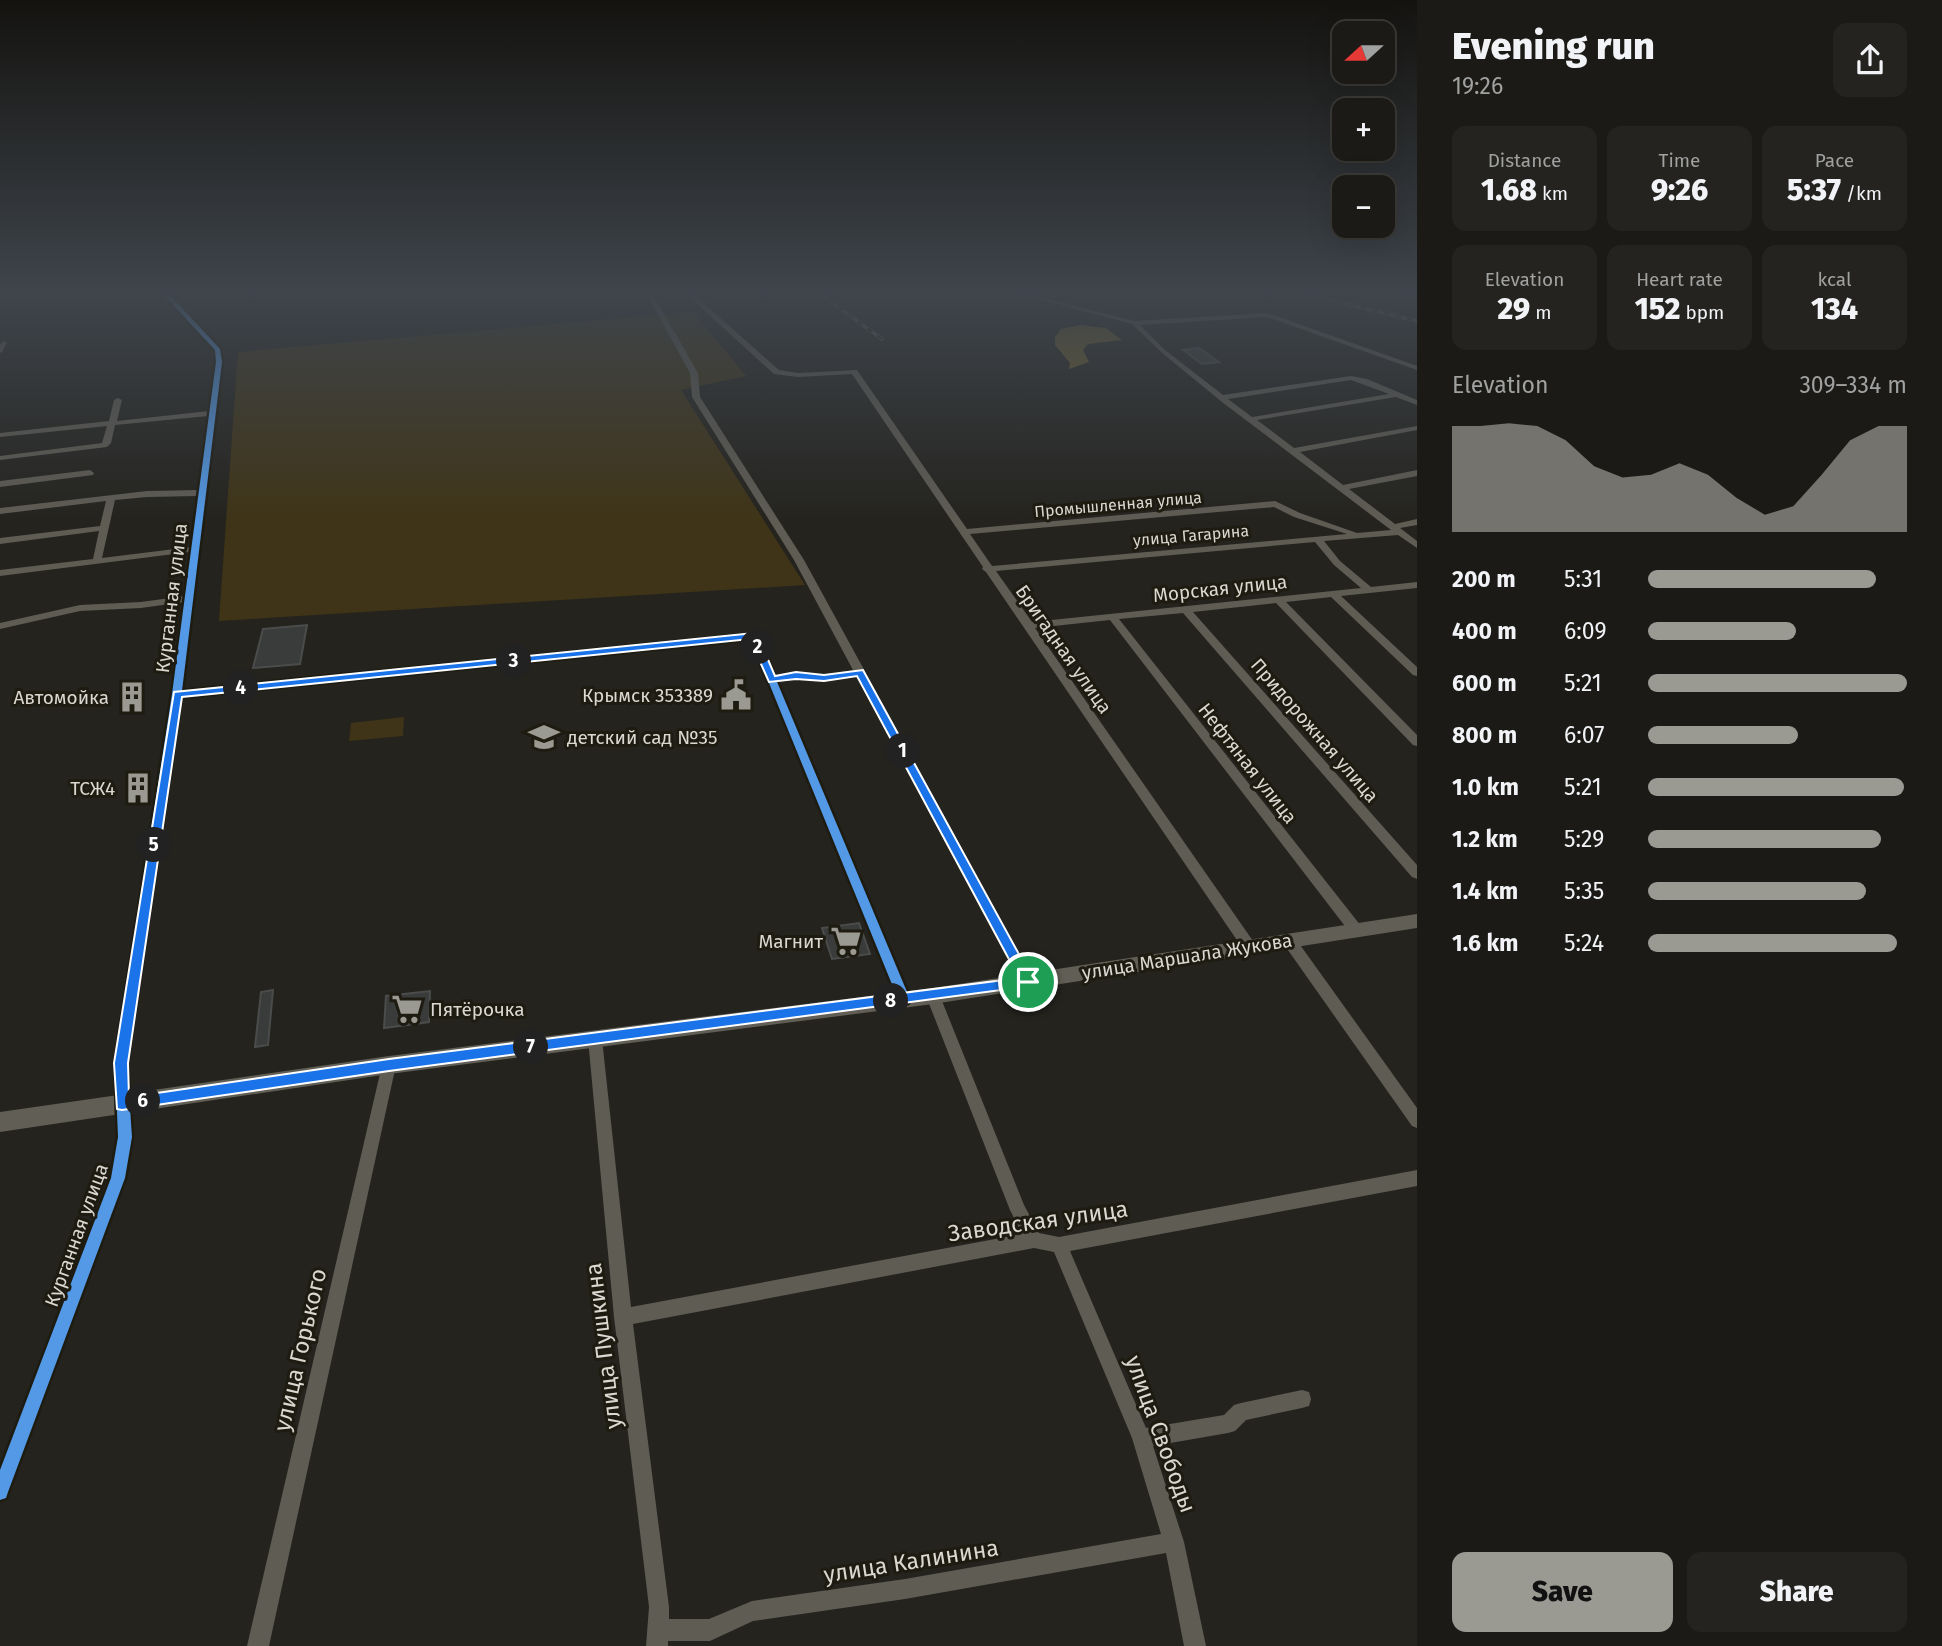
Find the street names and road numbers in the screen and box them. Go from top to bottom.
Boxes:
street label: Промышленная улица [1033,488,1203,521]
street label: улица Гагарина [1132,521,1250,550]
street label: Курганная улица [151,522,192,674]
street label: Морская улица [1152,570,1288,607]
street label: Бригадная улица [1011,580,1117,718]
street label: Придорожная улица [1246,654,1383,807]
street label: Нефтяная улица [1193,698,1302,828]
street label: улица Маршала Жукова [1080,929,1294,984]
street label: Курганная улица [40,1160,113,1310]
street label: Заводская улица [946,1195,1130,1247]
street label: улица Пушкина [579,1261,627,1431]
street label: улица Горького [268,1266,332,1434]
street label: улица Свободы [1120,1352,1202,1516]
street label: улица Калинина [822,1533,1000,1589]

